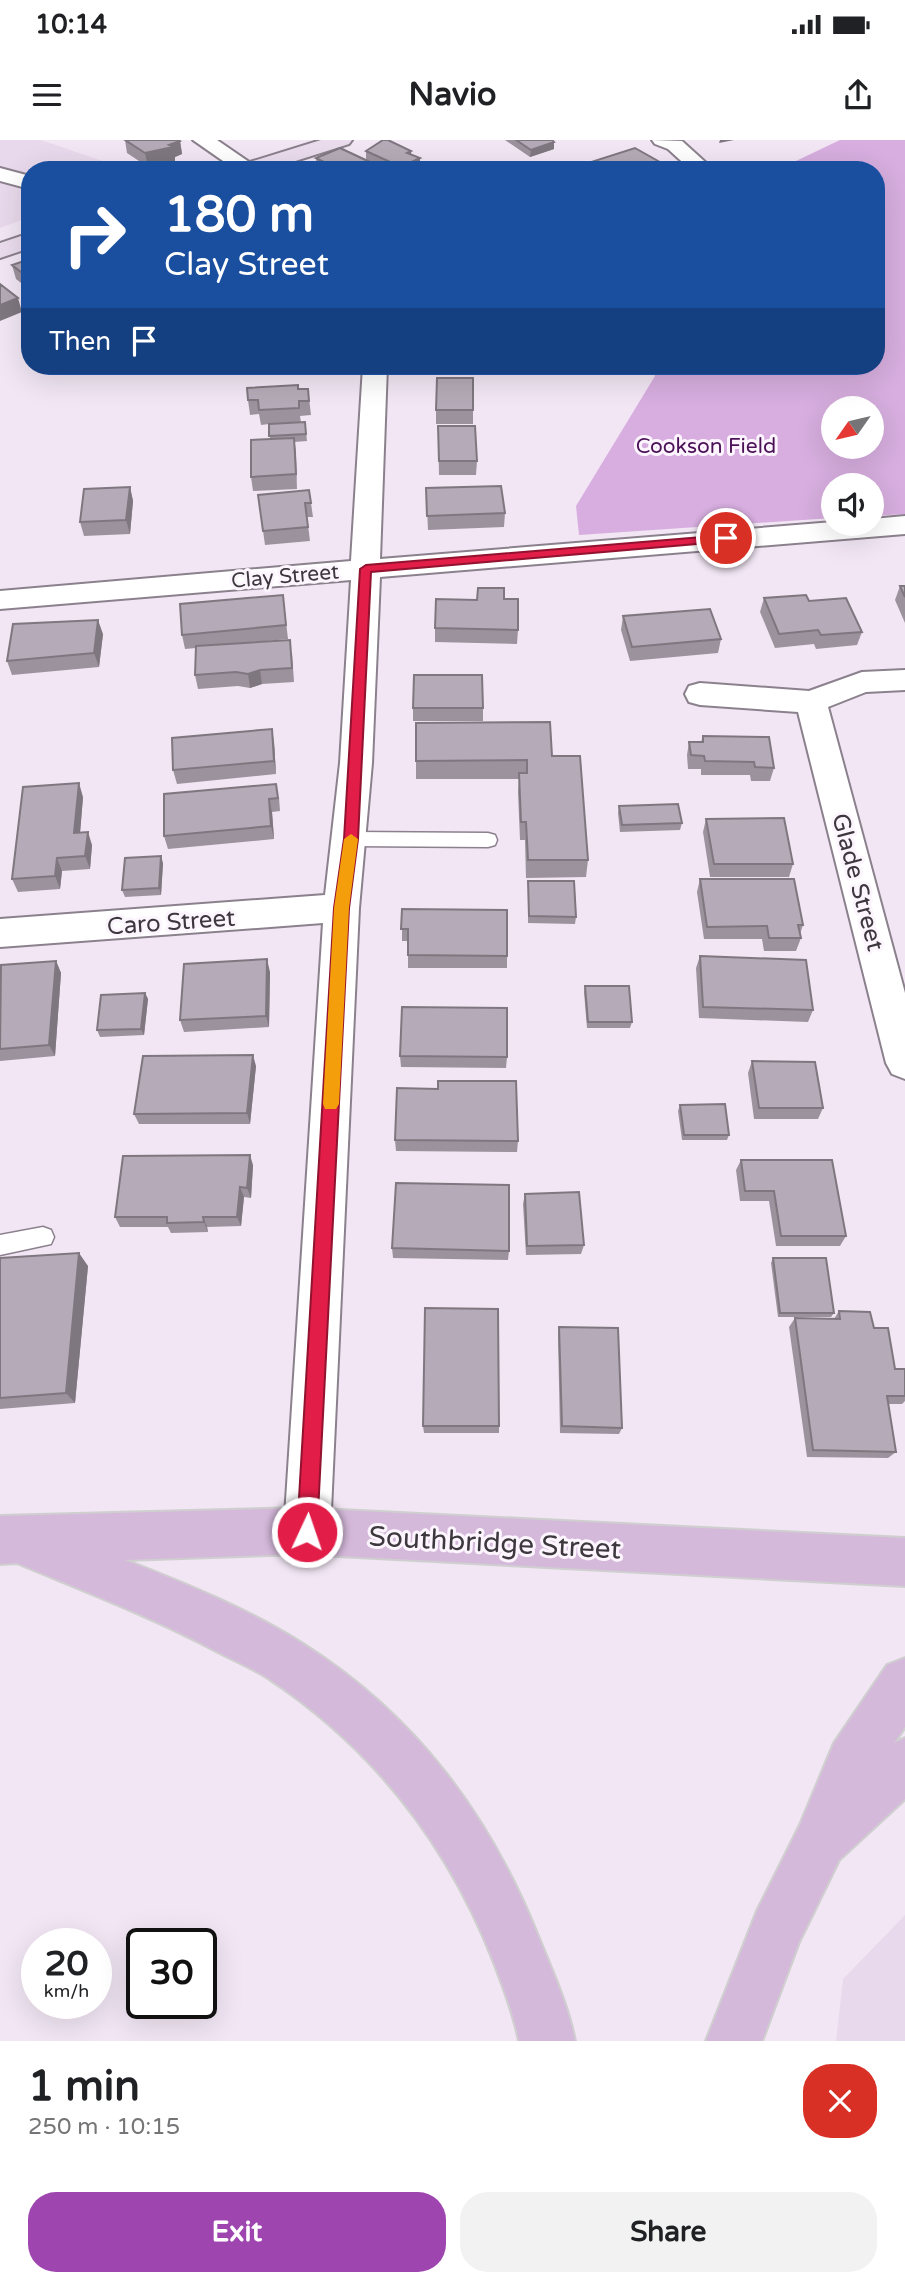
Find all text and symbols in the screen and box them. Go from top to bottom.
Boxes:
text: 10:14 [35,9,107,40]
icon: menu [28,76,66,114]
text: Navio [409,76,496,114]
icon: share [839,76,877,114]
text: 180 m [164,186,314,245]
icon: right [49,189,140,280]
text: Clay Street [164,246,329,284]
icon: arrive [125,322,163,360]
text: Then [49,326,111,357]
north arrow [821,396,884,458]
map controls [821,396,884,536]
park label: Cookson Field [636,434,776,459]
button: sound [821,473,884,536]
pin [696,508,756,568]
icon: arrive [707,519,745,557]
street label: Clay Street [230,559,340,594]
street label: Glade Street [825,810,890,954]
street label: Caro Street [106,904,236,941]
position arrow [270,1495,344,1569]
street label: Southbridge Street [368,1519,622,1567]
speed limit sign: 30 [126,1928,217,2019]
text: 20 [45,1943,88,1985]
text: km/h [44,1980,89,2002]
text: 1 min [28,2061,140,2112]
button: close [803,2064,877,2138]
text: 250 m · 10:15 [28,2113,180,2141]
button: Exit [28,2192,446,2272]
button: Share [460,2192,877,2272]

